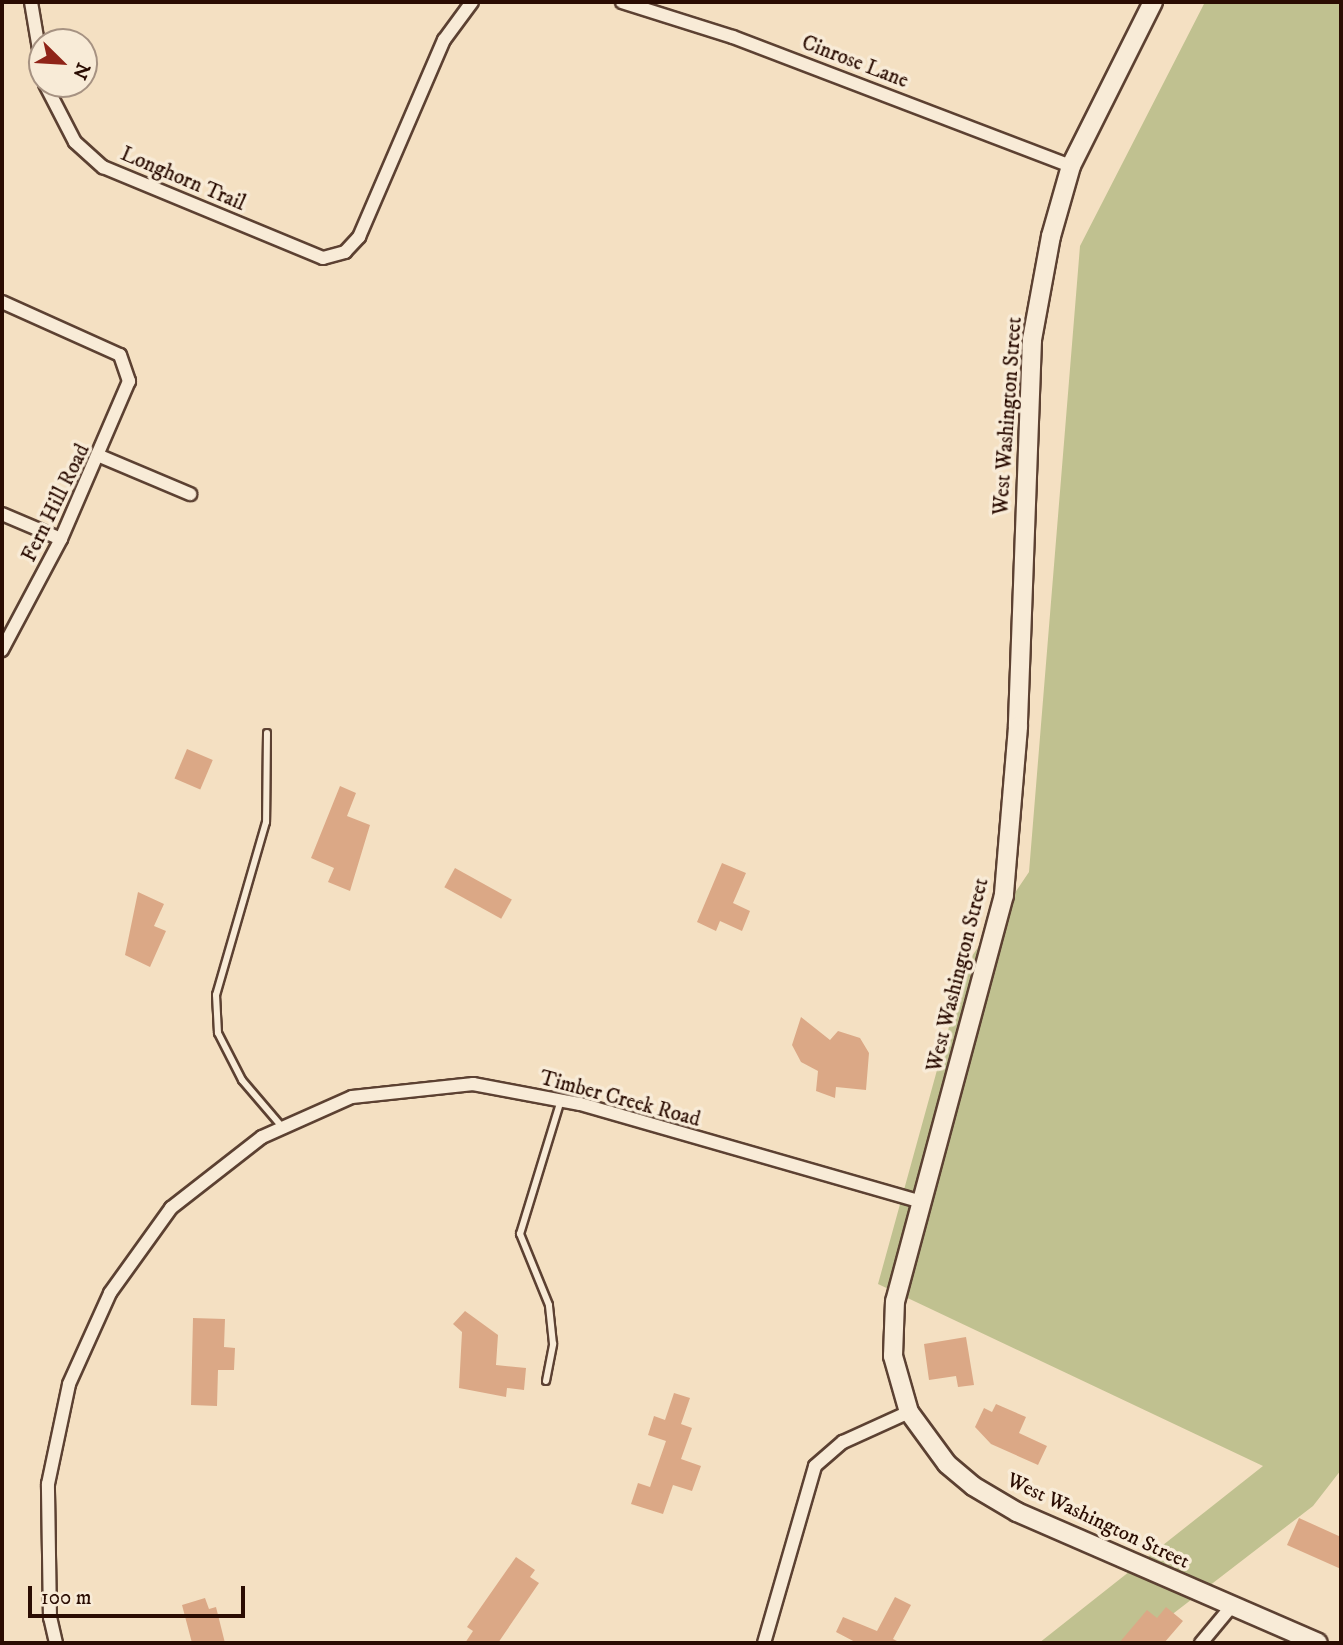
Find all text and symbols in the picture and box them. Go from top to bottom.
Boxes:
north arrow [28,28,98,98]
street label: Cinrose Lane [798,30,912,94]
text: N [67,59,94,83]
street label: Longhorn Trail [117,141,249,217]
street label: West Washington Street [988,316,1028,516]
street label: Fern Hill Road [17,440,95,566]
street label: West Washington Street [922,876,994,1074]
street label: Timber Creek Road [537,1065,703,1133]
street label: West Washington Street [1003,1468,1193,1574]
scale bar [32,1572,248,1616]
text: 100 m [41,1585,92,1611]

